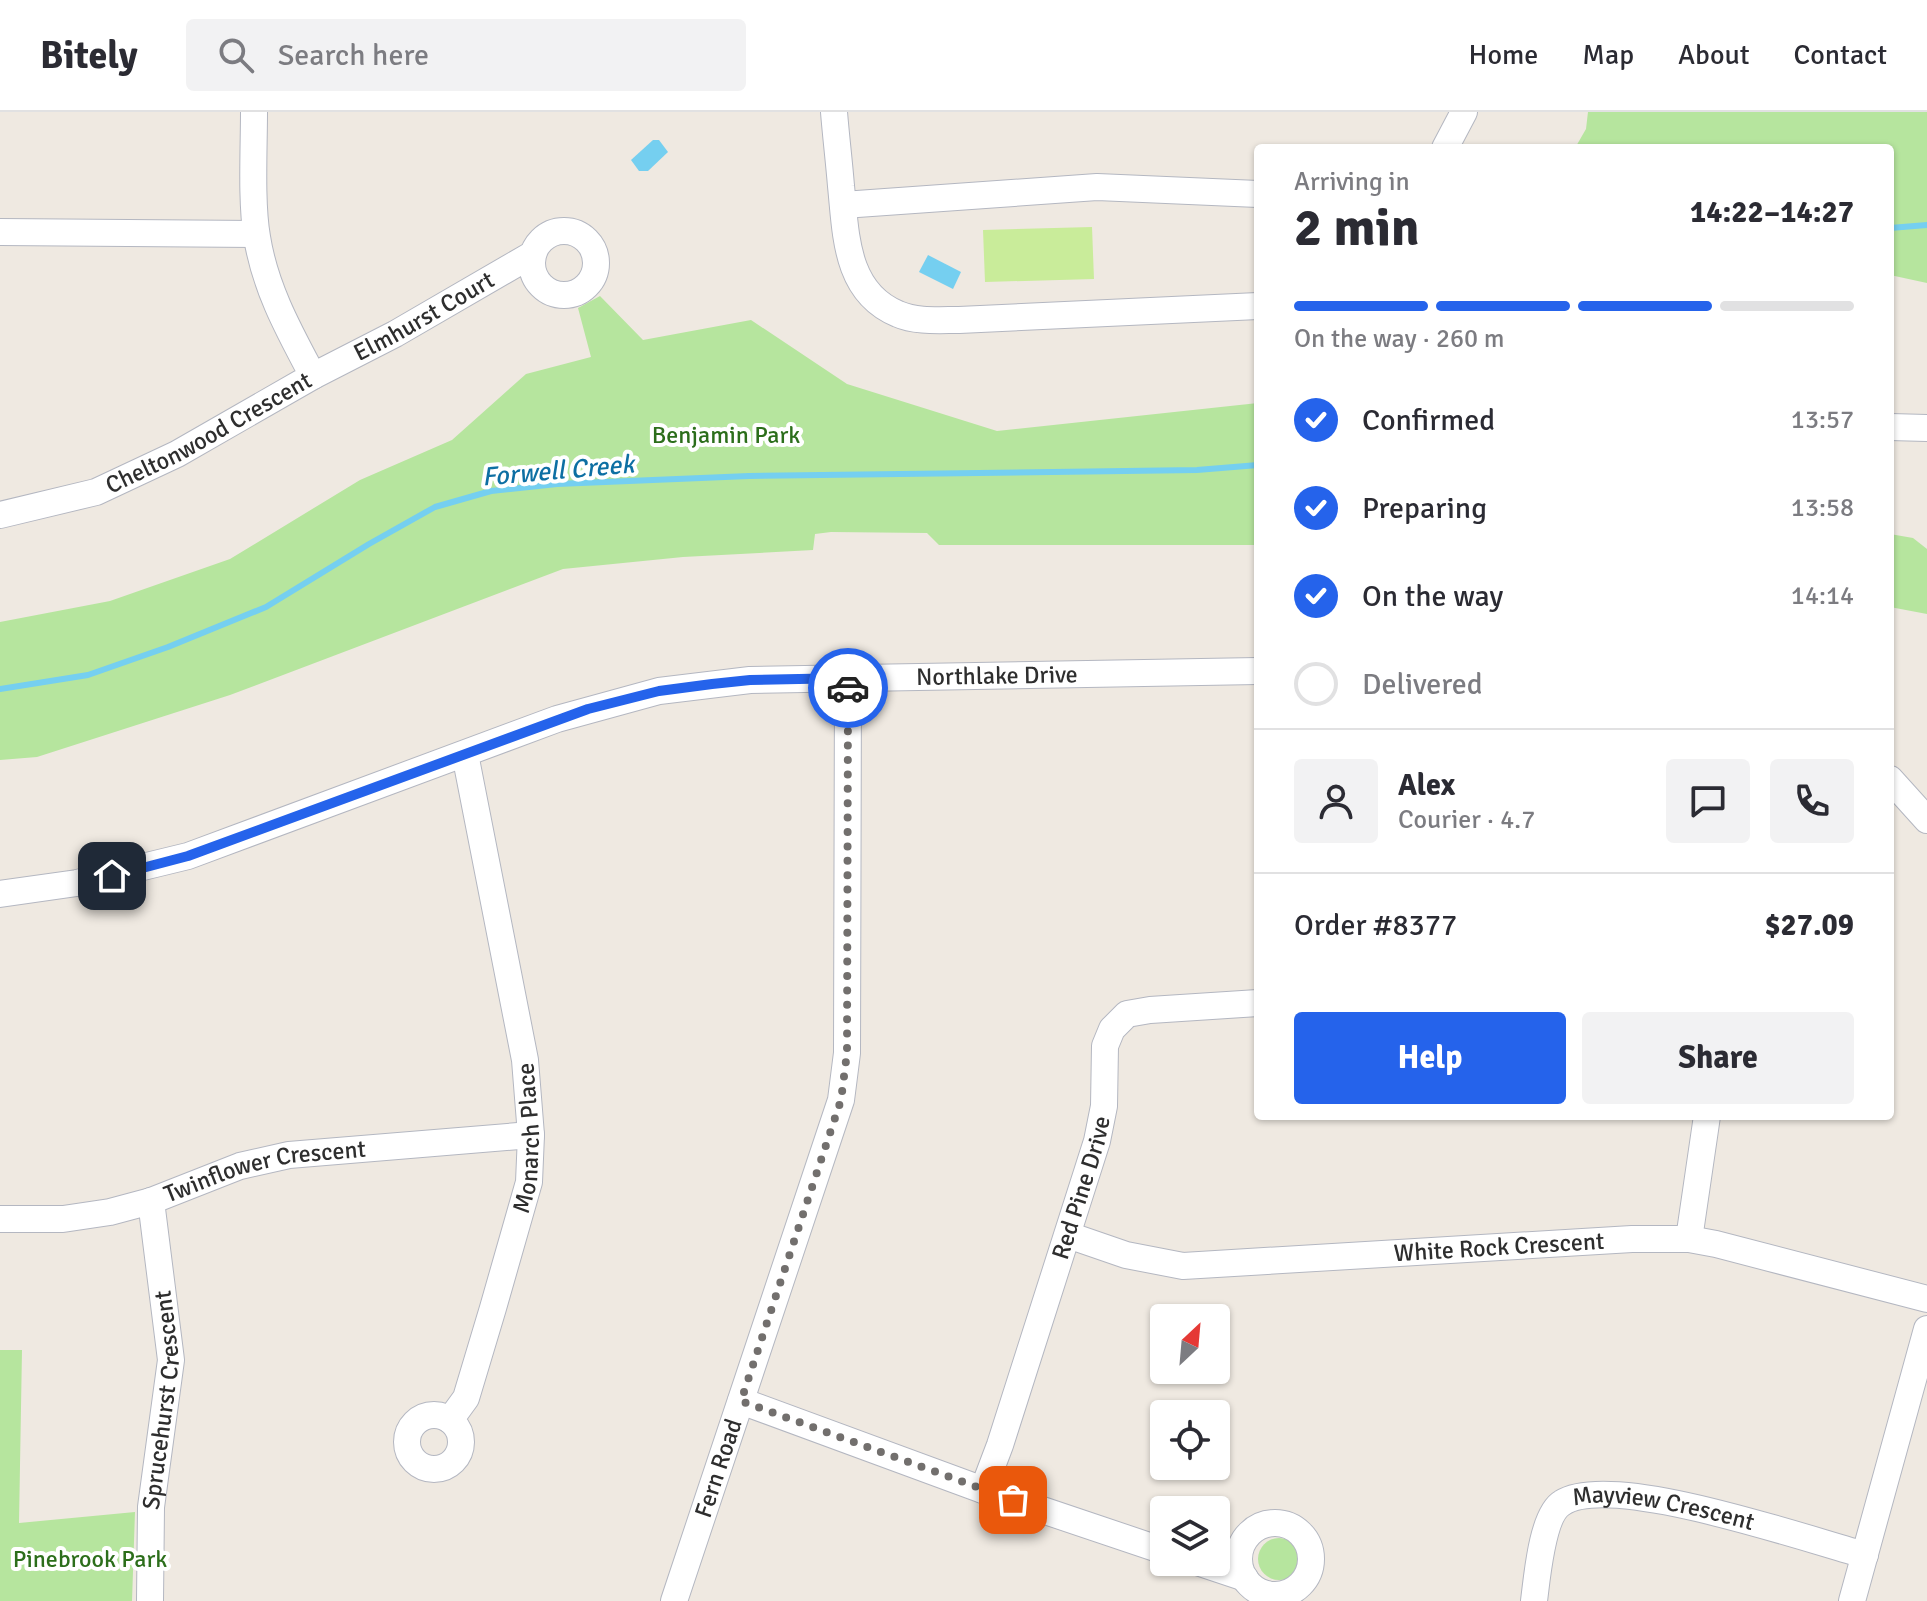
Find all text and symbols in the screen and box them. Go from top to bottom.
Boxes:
search box [186,19,746,91]
text: Bitely [40,32,138,79]
icon: search [214,33,258,77]
text: Search here [278,37,429,74]
text: Home [1469,38,1538,72]
text: Map [1582,38,1634,72]
text: About [1678,38,1750,72]
text: Contact [1794,38,1887,72]
text: Arriving in [1294,166,1410,198]
text: 14:22–14:27 [1690,194,1854,231]
text: 2 min [1294,196,1420,260]
street label: Elmhurst Court [349,265,500,368]
text: On the way · 260 m [1294,323,1504,355]
street label: Cheltonwood Crescent [101,365,317,500]
icon: check [1294,398,1338,442]
text: Confirmed [1362,402,1495,439]
text: 13:57 [1791,404,1854,436]
park label: Benjamin Park [652,420,800,450]
water label: Forwell Creek [481,448,637,494]
icon: check [1294,486,1338,530]
text: Preparing [1362,490,1487,527]
text: 13:58 [1791,492,1854,524]
icon: check [1294,574,1338,618]
text: On the way [1362,578,1503,615]
text: 14:14 [1791,580,1854,612]
courier [808,648,888,728]
street label: Northlake Drive [916,659,1078,692]
icon: car [826,666,870,710]
text: Delivered [1362,666,1483,703]
button: person [1294,759,1378,843]
button: chat [1666,759,1750,843]
button: phone [1770,759,1854,843]
text: Alex [1398,767,1455,804]
text: Courier · 4.7 [1398,804,1535,836]
pin [78,842,146,910]
icon: home [90,854,134,898]
text: Order #8377 [1294,907,1457,944]
text: $27.09 [1764,907,1854,944]
button: Help [1294,1012,1566,1104]
button: Share [1582,1012,1854,1104]
street label: Monarch Place [506,1062,546,1217]
street label: Red Pine Drive [1045,1114,1117,1263]
street label: Twinflower Crescent [160,1134,367,1209]
street label: White Rock Crescent [1393,1226,1605,1268]
street label: Sprucehurst Crescent [136,1289,186,1511]
north arrow [1150,1304,1230,1384]
map controls [1150,1304,1230,1576]
button: locate [1150,1400,1230,1480]
street label: Fern Road [688,1415,749,1522]
pin [979,1466,1047,1534]
icon: bag [991,1478,1035,1522]
street label: Mayview Crescent [1570,1479,1758,1537]
button: layers [1150,1496,1230,1576]
park label: Pinebrook Park [13,1544,167,1574]

